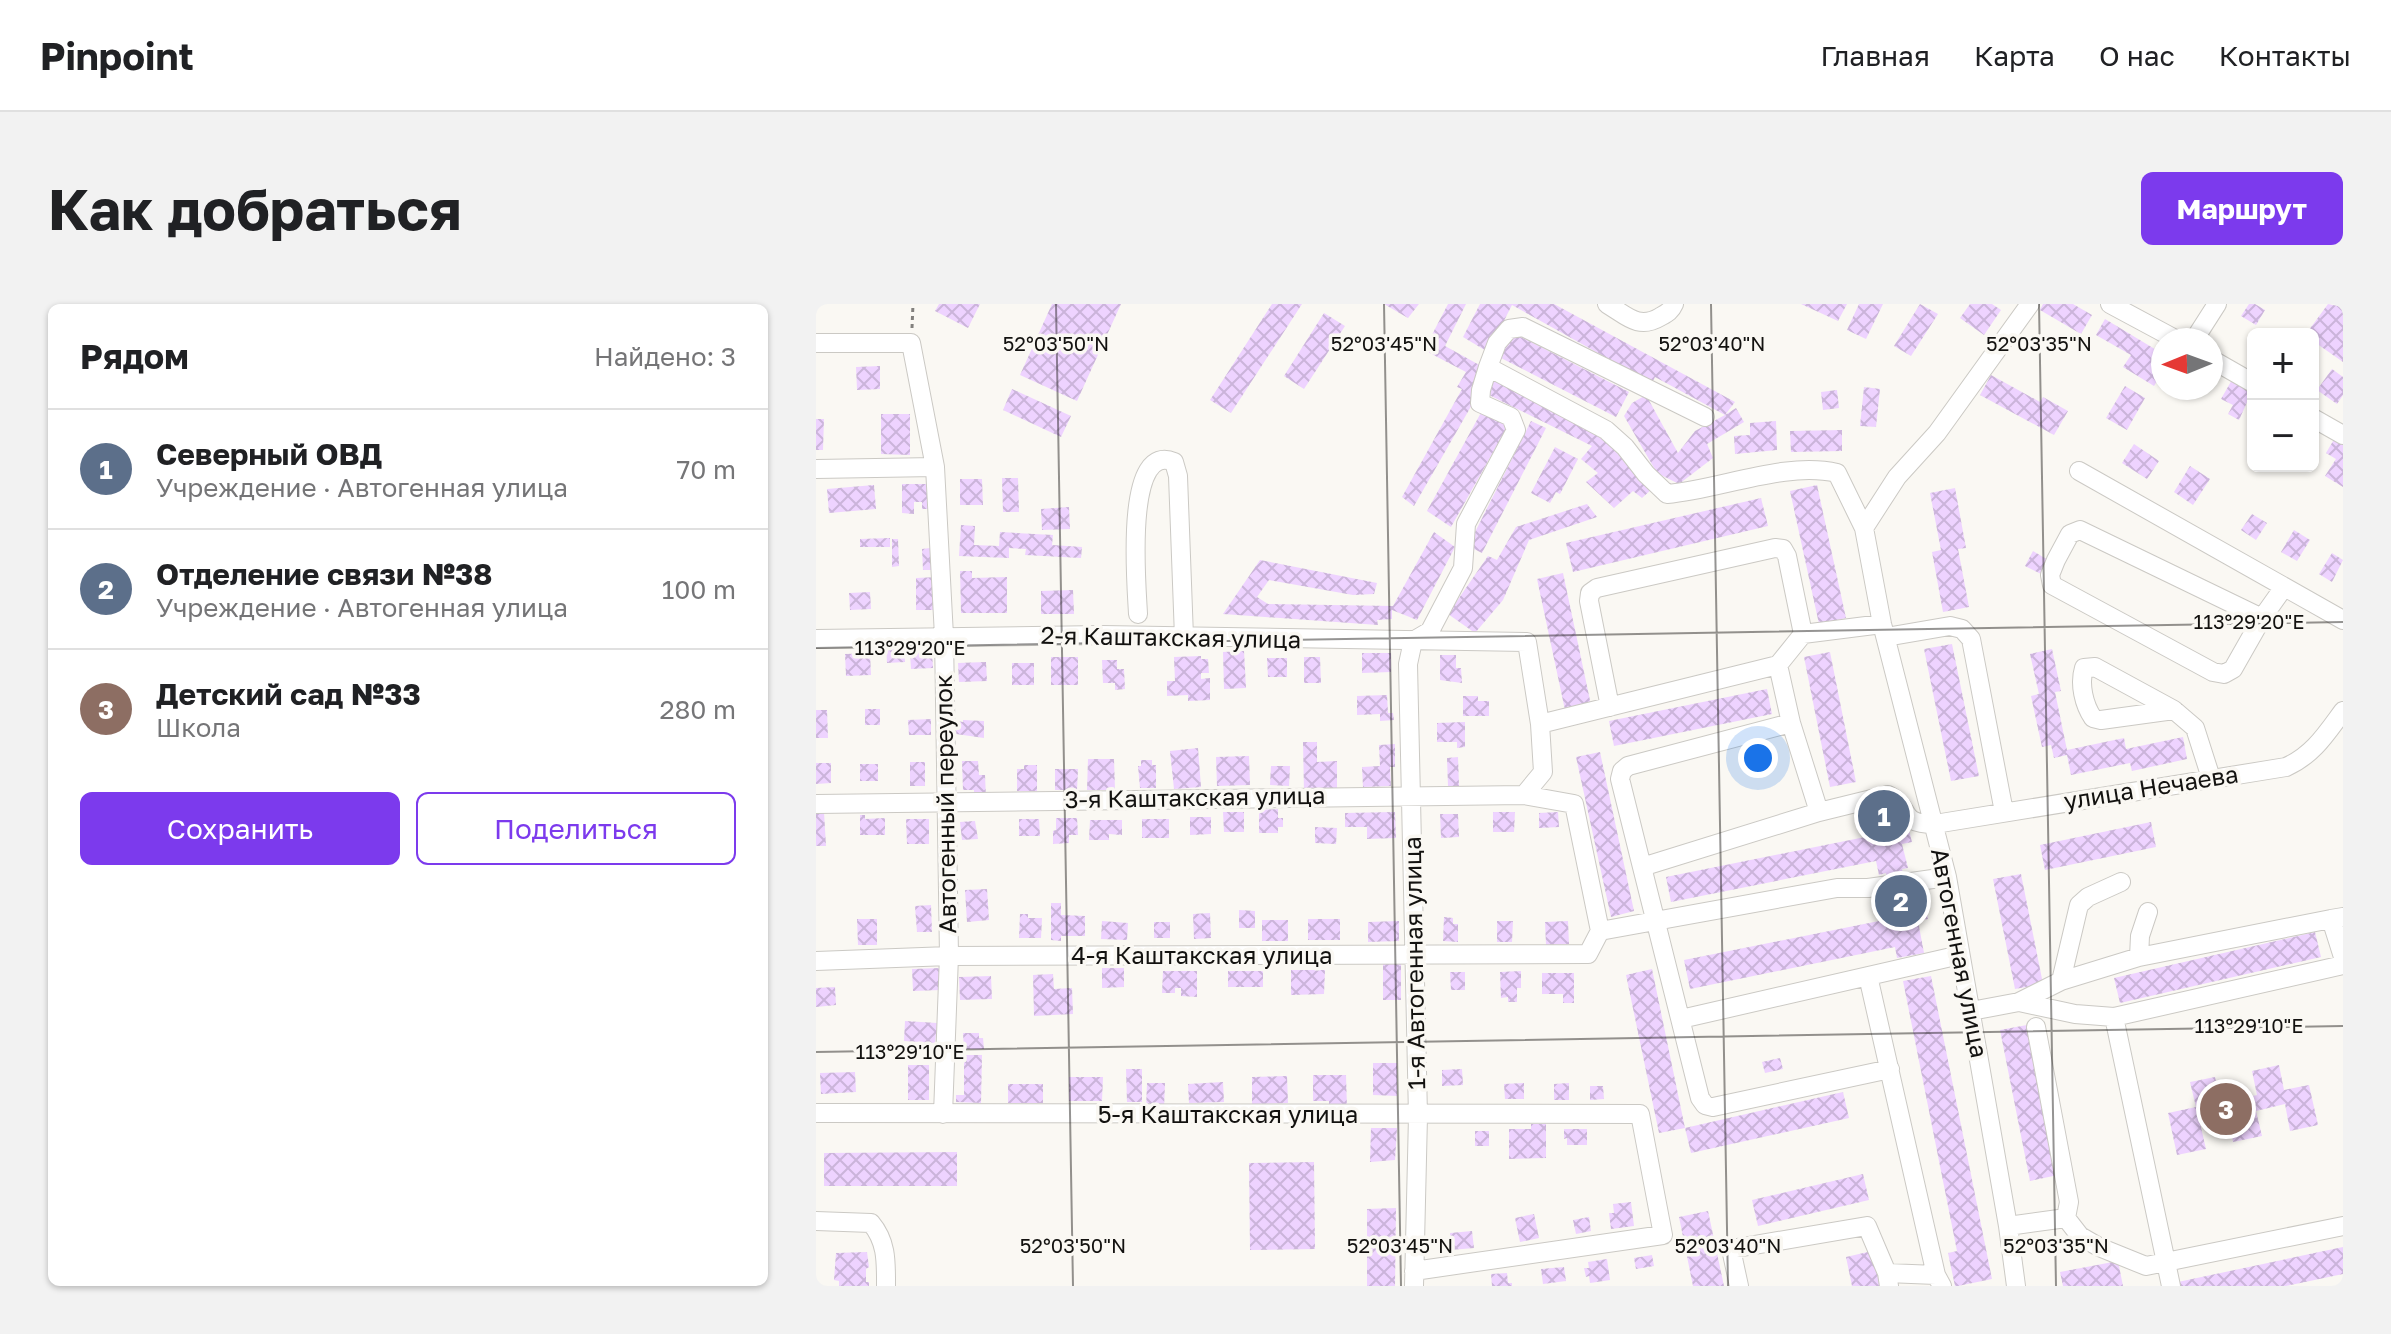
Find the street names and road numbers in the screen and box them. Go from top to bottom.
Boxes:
street label: 2-я Каштакская улица [1040,620,1302,653]
street label: Автогенный переулок [928,674,961,934]
street label: улица Нечаева [2061,758,2240,815]
street label: 3-я Каштакская улица [1064,780,1326,813]
street label: 1-я Автогенная улица [1397,836,1430,1090]
street label: Автогенная улица [1926,845,1995,1060]
street label: 4-я Каштакская улица [1071,940,1333,969]
street label: 5-я Каштакская улица [1098,1099,1358,1128]

